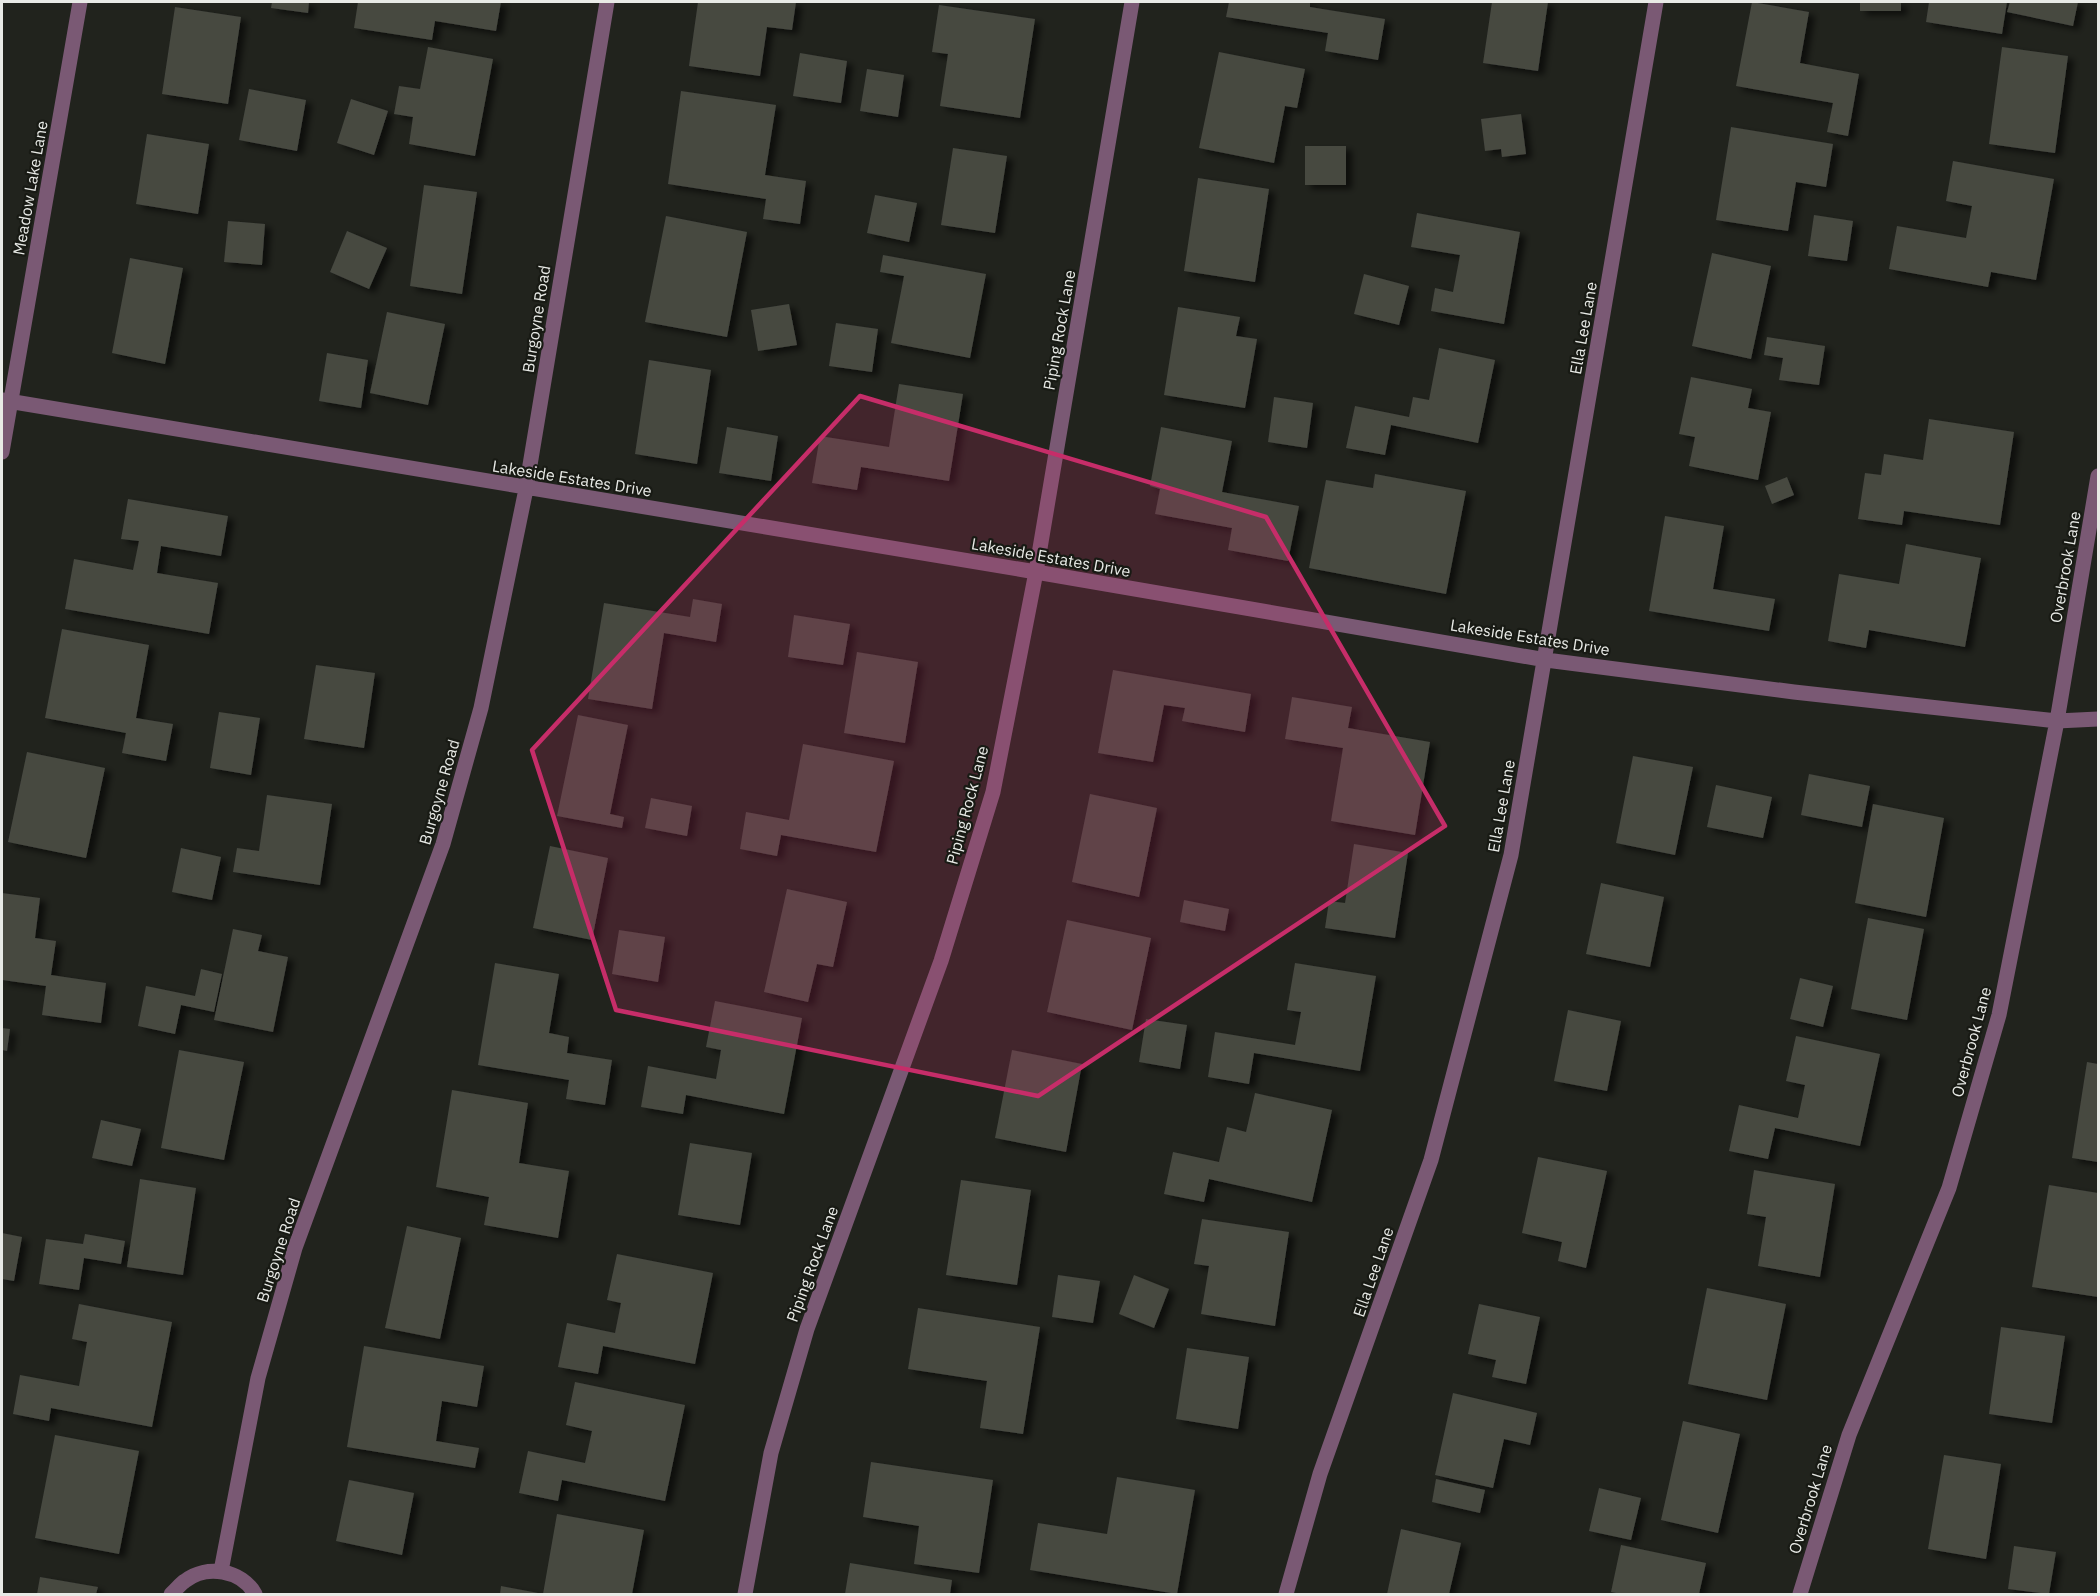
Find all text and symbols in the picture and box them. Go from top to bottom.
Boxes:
street label: Meadow Lake Lane [8,119,52,257]
street label: Burgoyne Road [518,264,554,374]
street label: Piping Rock Lane [1039,268,1079,392]
street label: Ella Lee Lane [1565,280,1601,376]
street label: Lakeside Estates Drive [491,456,653,501]
street label: Overbrook Lane [2045,509,2085,625]
street label: Lakeside Estates Drive [970,533,1132,581]
street label: Lakeside Estates Drive [1449,615,1611,660]
street label: Burgoyne Road [414,737,464,847]
street label: Piping Rock Lane [942,743,992,866]
street label: Ella Lee Lane [1483,758,1519,854]
street label: Overbrook Lane [1947,984,1995,1099]
street label: Burgoyne Road [252,1195,304,1305]
street label: Piping Rock Lane [782,1203,842,1325]
street label: Ella Lee Lane [1348,1224,1398,1320]
street label: Overbrook Lane [1784,1442,1836,1556]

